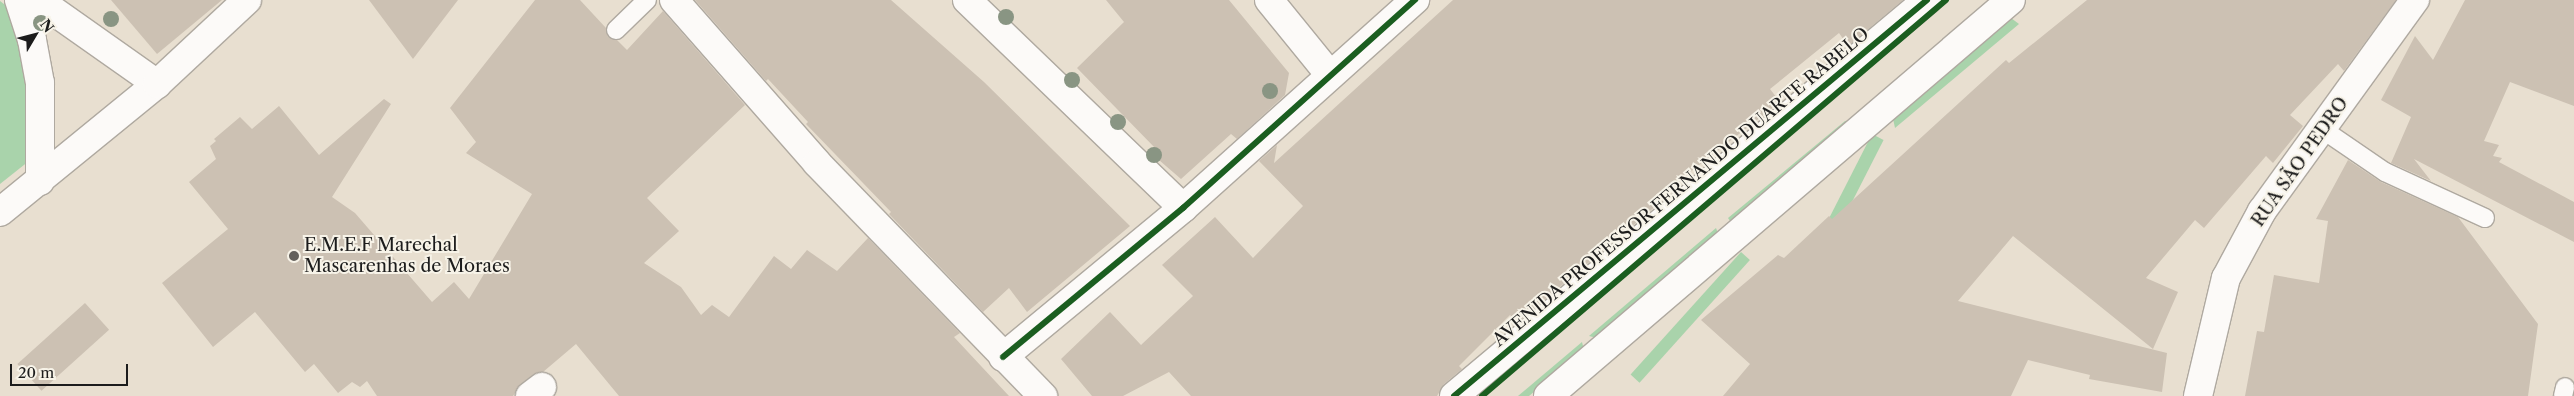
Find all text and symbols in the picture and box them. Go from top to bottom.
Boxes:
north arrow [10,10,60,60]
text: N [36,16,58,36]
street label: AVENIDA PROFESSOR FERNANDO DUARTE RABELO [1488,22,1874,352]
street label: RUA SÃO PEDRO [2247,93,2353,231]
place label: E.M.E.F Marechal Mascarenhas de Moraes [304,235,510,278]
marker: E.M.E.F Marechal Mascarenhas de Moraes [288,250,300,262]
scale bar [12,354,130,386]
text: 20 m [18,363,54,382]

